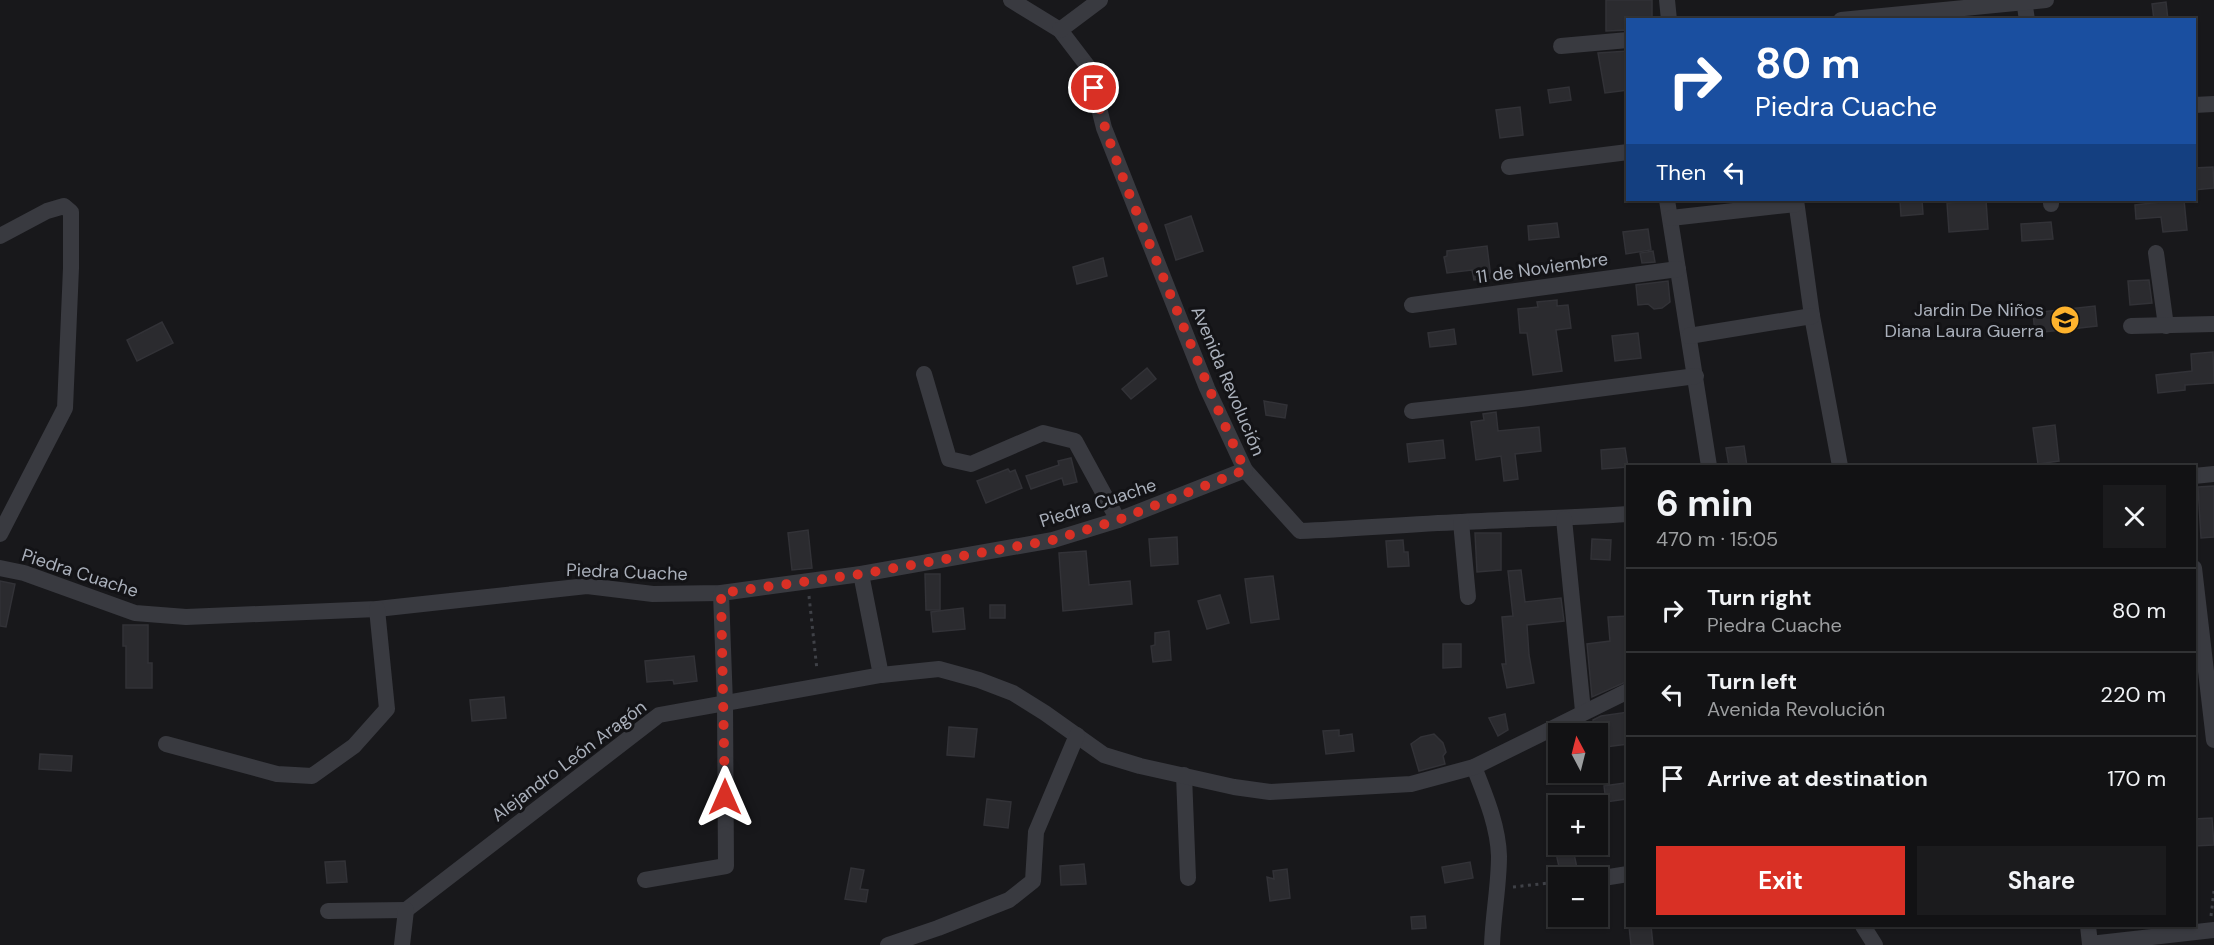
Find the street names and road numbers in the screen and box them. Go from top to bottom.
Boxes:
street label: 11 de Noviembre [1475,247,1609,289]
street label: Avenida Revolución [1186,302,1270,460]
street label: Piedra Cuache [1037,473,1159,533]
street label: Piedra Cuache [19,543,141,603]
street label: Piedra Cuache [566,558,688,586]
street label: Alejandro León Aragón [487,695,651,827]

